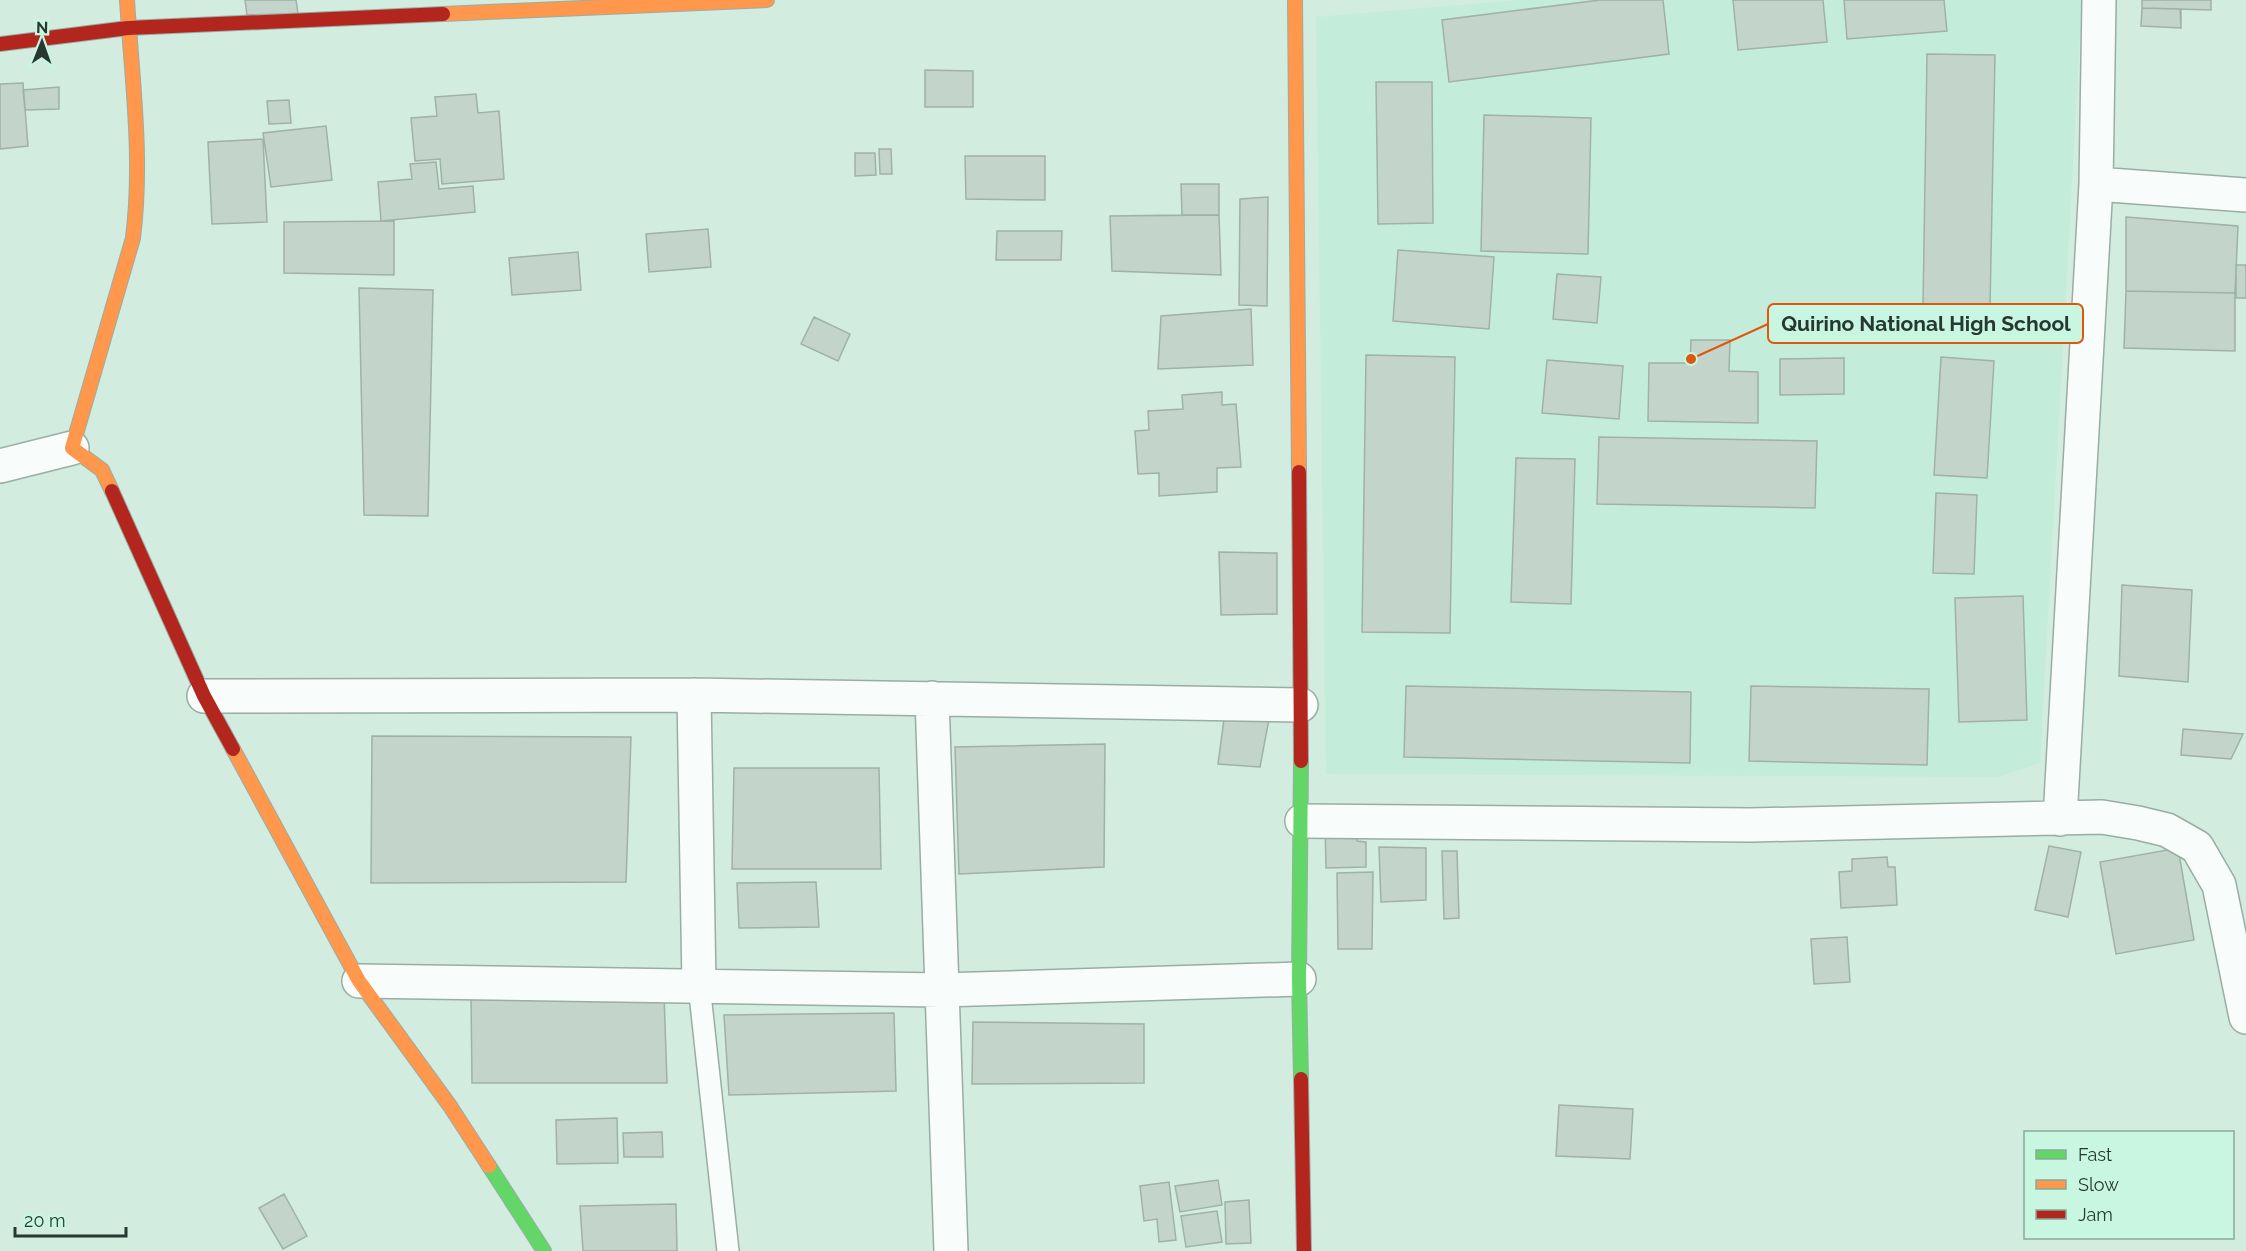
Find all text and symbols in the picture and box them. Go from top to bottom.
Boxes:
north arrow [12,12,72,72]
text: N [36,18,49,37]
callout: Quirino National High School [1768,304,2083,343]
text: Quirino National High School [1781,311,2071,336]
legend [2024,1131,2234,1239]
text: Fast [2078,1144,2112,1165]
text: Slow [2078,1174,2119,1195]
scale bar [15,1200,126,1238]
text: Jam [2078,1204,2113,1225]
text: 20 m [24,1210,66,1231]

